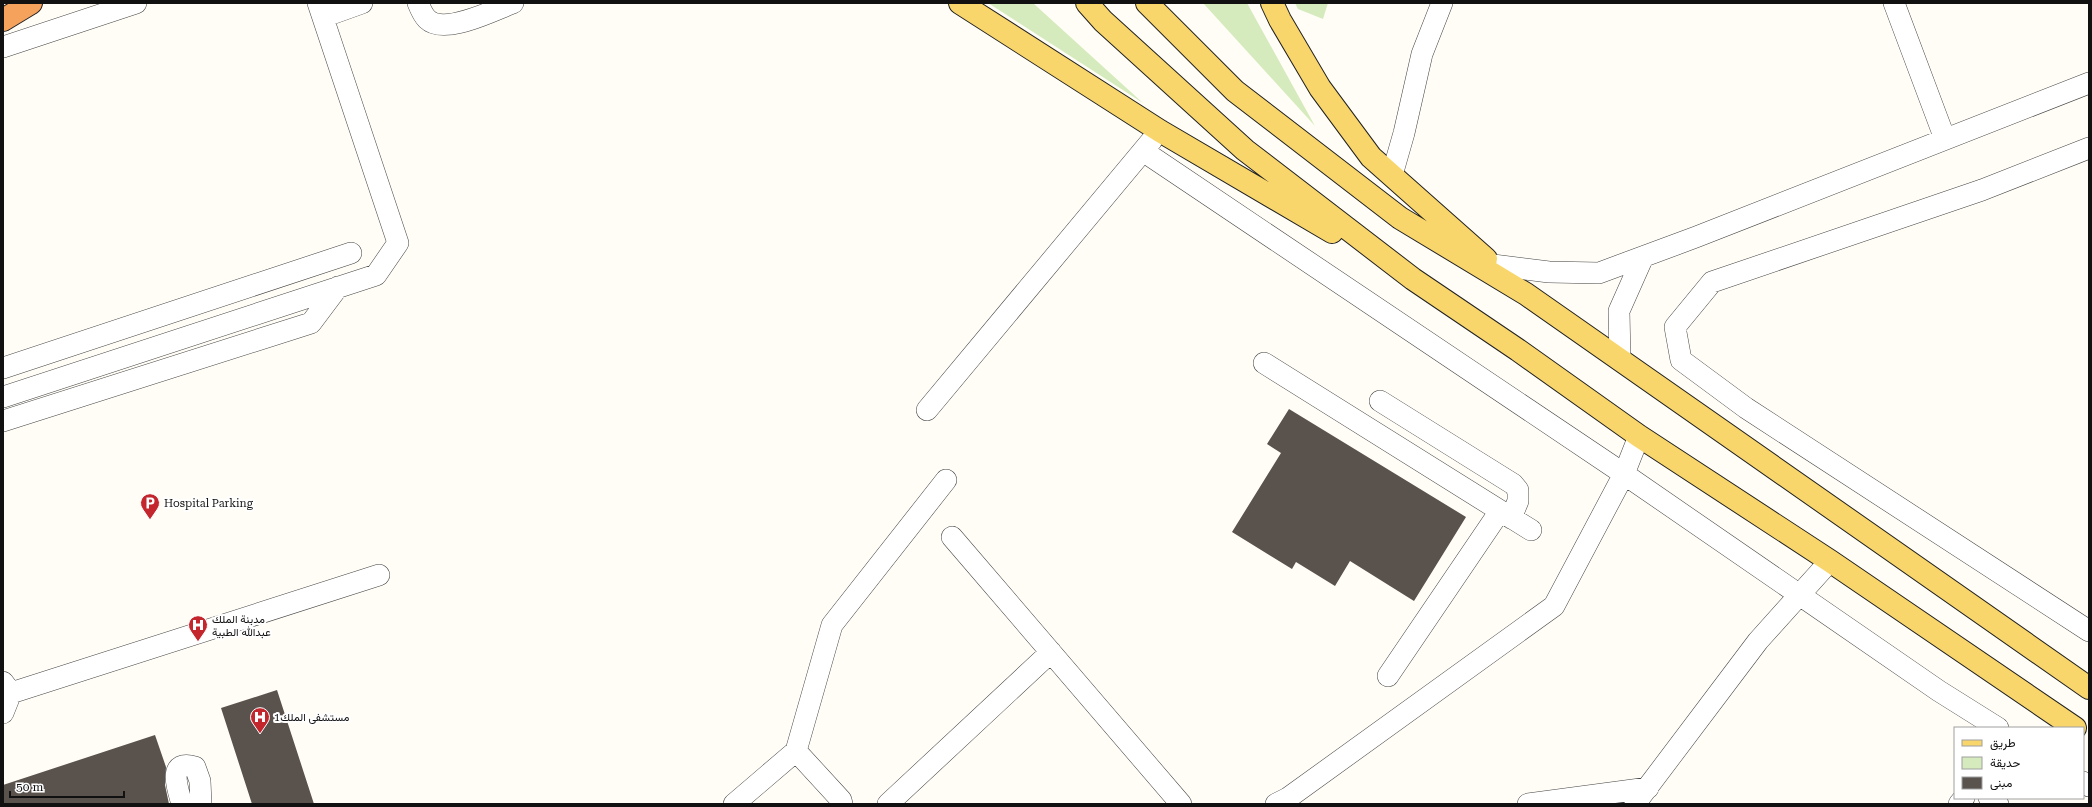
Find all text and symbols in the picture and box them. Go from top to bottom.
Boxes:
parking icon: Hospital Parking [139,492,161,520]
place label: Hospital Parking [164,497,254,510]
place label: مدينة الملك عبدالله الطبية [212,613,271,639]
hospital icon: مدينة الملك عبدالله الطبية [187,614,209,642]
hospital icon: مستشفى الملك1 [249,706,271,734]
place label: مستشفى الملك1 [274,711,350,724]
legend [1954,727,2084,799]
text: طريق [1990,736,2016,751]
text: حديقة [1990,756,2020,770]
scale bar [10,773,124,799]
text: مبنى [1990,776,2012,791]
text: 50 m [16,780,43,794]

